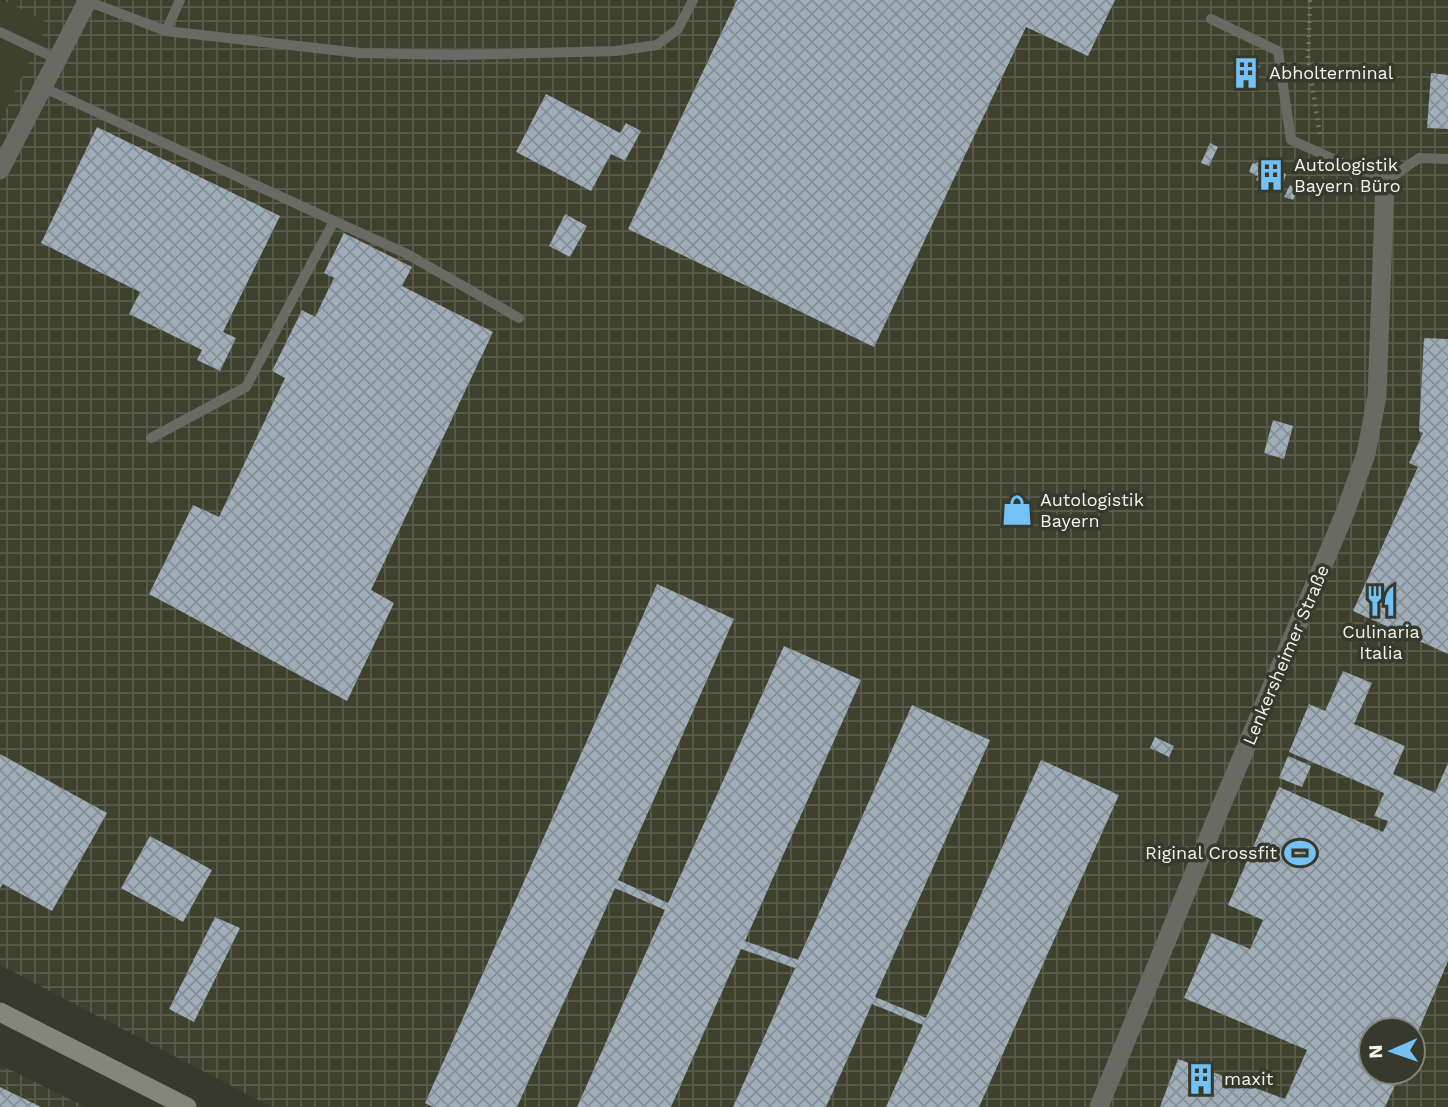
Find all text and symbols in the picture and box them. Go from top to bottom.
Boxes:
building icon: Abholterminal [1229,56,1263,90]
place label: Abholterminal [1269,62,1394,83]
place label: Autologistik Bayern Büro [1294,154,1400,196]
building icon: Autologistik Bayern Büro [1254,158,1288,192]
place label: Autologistik Bayern [1040,489,1144,531]
shop icon: Autologistik Bayern [1000,493,1034,527]
street label: Lenkersheimer Straße [1238,562,1333,748]
restaurant icon: Culinaria Italia [1364,584,1398,618]
place label: Culinaria Italia [1342,621,1420,663]
sports icon: Riginal Crossfit [1283,836,1317,870]
place label: Riginal Crossfit [1145,842,1277,863]
north arrow [1357,1016,1427,1086]
text: N [1364,1044,1387,1059]
building icon: maxit [1184,1062,1218,1096]
place label: maxit [1224,1068,1274,1089]

